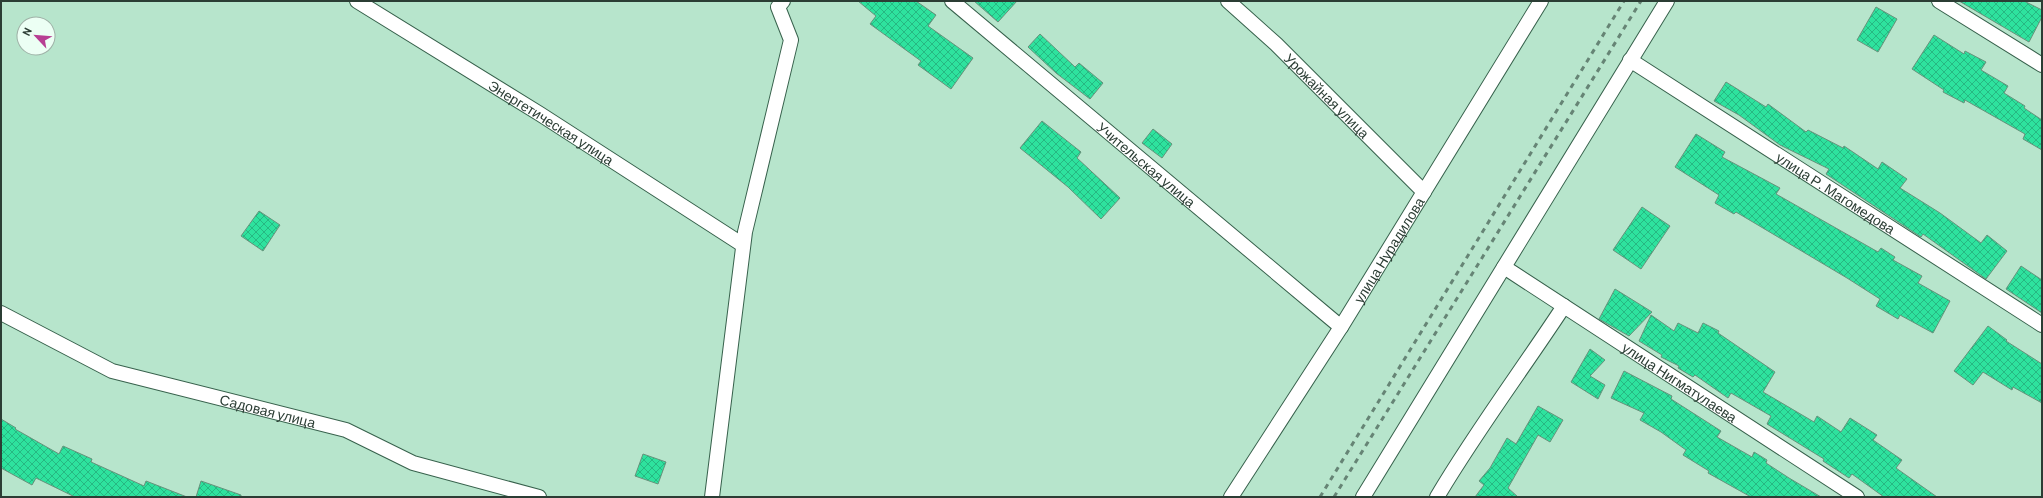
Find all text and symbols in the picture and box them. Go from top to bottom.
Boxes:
north arrow [16,16,56,56]
text: N [19,25,34,38]
street label: Урожайная улица [1281,49,1373,141]
street label: Энергетическая улица [486,76,617,168]
street label: Учительская улица [1094,118,1200,210]
street label: улица Р. Магомедова [1774,148,1899,237]
street label: улица Нурадилова [1349,194,1427,306]
street label: улица Нигматулаева [1619,338,1741,425]
street label: Садовая улица [218,390,318,431]

